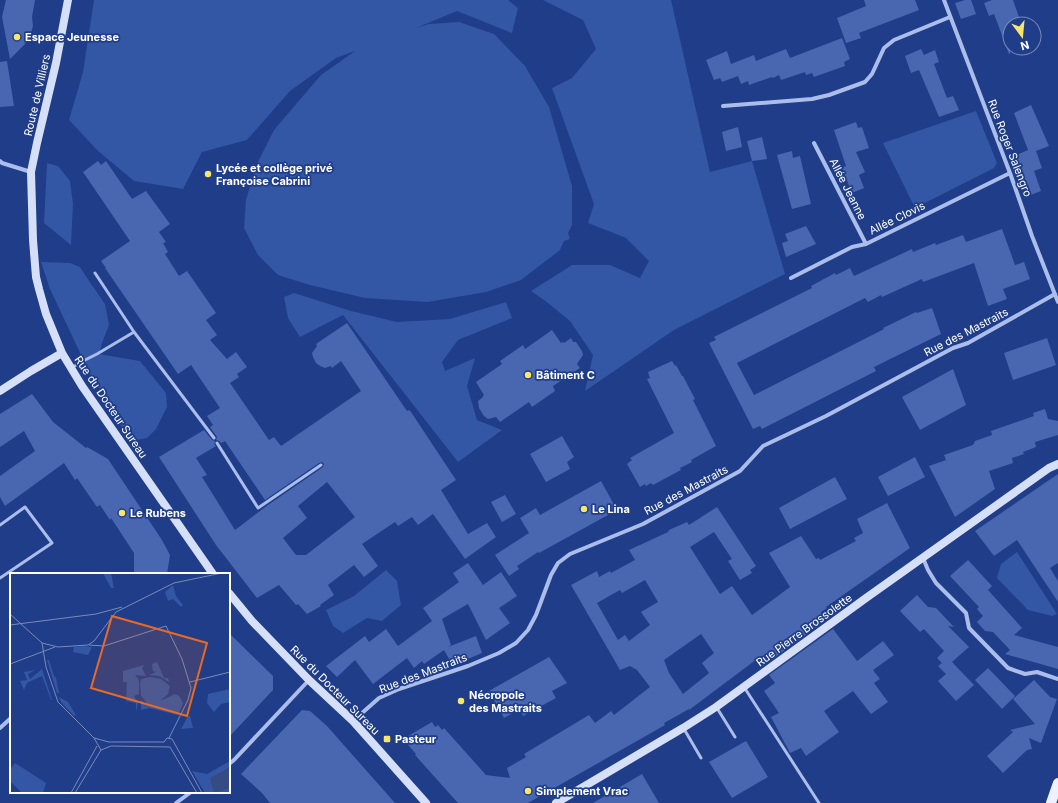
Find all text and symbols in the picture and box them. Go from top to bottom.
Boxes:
north arrow [1002,16,1042,56]
place label: Espace Jeunesse [25,30,119,44]
marker: Espace Jeunesse [12,32,22,42]
text: N [1019,38,1031,53]
street label: Route de Villiers [21,52,53,137]
street label: Rue Roger Salengro [985,97,1035,199]
street label: Allée Jeanne [827,156,869,222]
place label: Lycée et collège privé Françoise Cabrini [216,161,333,188]
marker: Lycée et collège privé Françoise Cabrini [203,169,213,179]
street label: Allée Clovis [867,198,927,238]
street label: Rue des Mastraits [921,305,1011,359]
street label: Rue du Docteur Sureau [71,353,151,461]
place label: Bâtiment C [536,368,595,382]
marker: Bâtiment C [523,370,533,380]
street label: Rue des Mastraits [642,462,730,518]
place label: Le Lina [592,502,630,516]
marker: Le Lina [579,504,589,514]
place label: Le Rubens [130,506,186,520]
marker: Le Rubens [117,508,127,518]
inset map [10,573,230,793]
street label: Rue Pierre Brossolette [753,590,855,670]
street label: Rue du Docteur Sureau [287,642,383,738]
street label: Rue des Mastraits [377,650,469,696]
place label: Nécropole des Mastraits [469,688,542,715]
marker: Nécropole des Mastraits [456,696,466,706]
place label: Pasteur [395,732,437,746]
marker: Pasteur [382,734,392,744]
place label: Simplement Vrac [536,784,629,798]
marker: Simplement Vrac [523,786,533,796]

